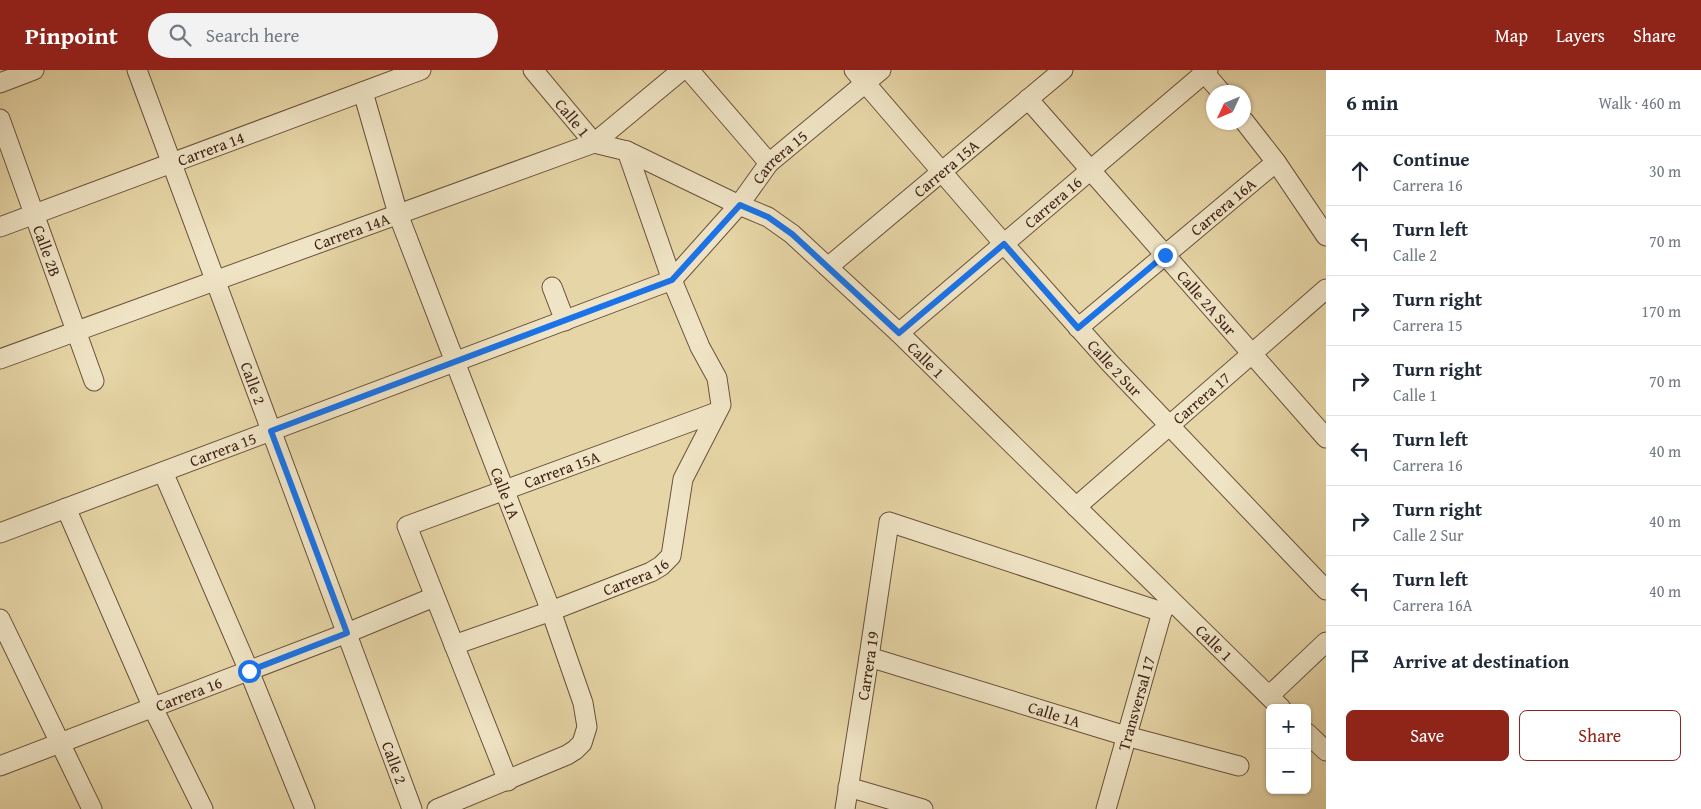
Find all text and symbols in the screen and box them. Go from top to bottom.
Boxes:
search box [148,13,498,58]
text: Pinpoint [25,18,118,53]
icon: search [166,21,194,49]
text: Search here [206,21,299,49]
text: Map [1495,22,1528,49]
text: Layers [1556,22,1605,49]
text: Share [1633,22,1676,49]
north arrow [1206,85,1251,130]
text: 6 min [1346,87,1398,118]
text: Walk · 460 m [1598,91,1681,115]
street label: Calle 1 [549,93,596,142]
street label: Carrera 15 [746,124,813,189]
street label: Carrera 14 [174,125,248,172]
street label: Carrera 15A [908,133,984,203]
text: Continue [1393,145,1470,173]
icon: ahead [1346,157,1374,185]
text: 30 m [1649,159,1681,183]
street label: Carrera 16 [1019,170,1087,234]
street label: Carrera 16A [1185,172,1261,241]
text: Carrera 16 [1393,173,1463,197]
street label: Carrera 14A [310,206,393,256]
text: Turn left [1393,215,1468,243]
street label: Calle 2B [27,222,68,280]
icon: left [1346,227,1374,255]
text: 70 m [1649,229,1681,253]
text: Calle 2 [1393,243,1437,267]
route end [1154,244,1177,267]
street label: Calle 2A Sur [1171,264,1243,341]
text: Turn right [1393,285,1482,313]
icon: right [1346,297,1374,325]
text: 170 m [1641,299,1681,323]
text: Carrera 15 [1393,313,1463,337]
street label: Calle 2 Sur [1082,334,1148,402]
street label: Calle 1 [902,336,950,384]
text: Turn right [1393,355,1482,383]
street label: Calle 2 [235,358,272,408]
street label: Carrera 17 [1167,366,1235,430]
icon: right [1346,367,1374,395]
text: 70 m [1649,369,1681,393]
text: Calle 1 [1393,383,1437,407]
text: Turn left [1393,425,1468,453]
street label: Carrera 15 [186,426,260,473]
icon: left [1346,437,1374,465]
text: 40 m [1649,439,1681,463]
street label: Carrera 15A [520,444,603,494]
text: Carrera 16 [1393,453,1463,477]
street label: Calle 1A [485,464,527,523]
text: Turn right [1393,495,1482,523]
icon: right [1346,507,1374,535]
text: 40 m [1649,509,1681,533]
text: Calle 2 Sur [1393,523,1464,547]
street label: Carrera 16 [599,552,675,602]
text: Turn left [1393,565,1468,593]
icon: left [1346,577,1374,605]
text: 40 m [1649,579,1681,603]
text: Carrera 16A [1393,593,1472,617]
street label: Calle 1 [1190,619,1239,667]
street label: Carrera 19 [850,629,885,702]
icon: arrive [1346,647,1374,675]
text: Arrive at destination [1393,647,1569,675]
street label: Transversal 17 [1111,653,1161,753]
route start [238,660,261,683]
street label: Carrera 16 [152,670,226,717]
street label: Calle 1A [1025,695,1084,733]
map controls [1266,704,1311,794]
button: + [1266,704,1311,749]
button: Save [1346,710,1509,761]
button: Share [1519,710,1681,761]
street label: Calle 2 [376,738,414,787]
button: − [1266,749,1311,794]

